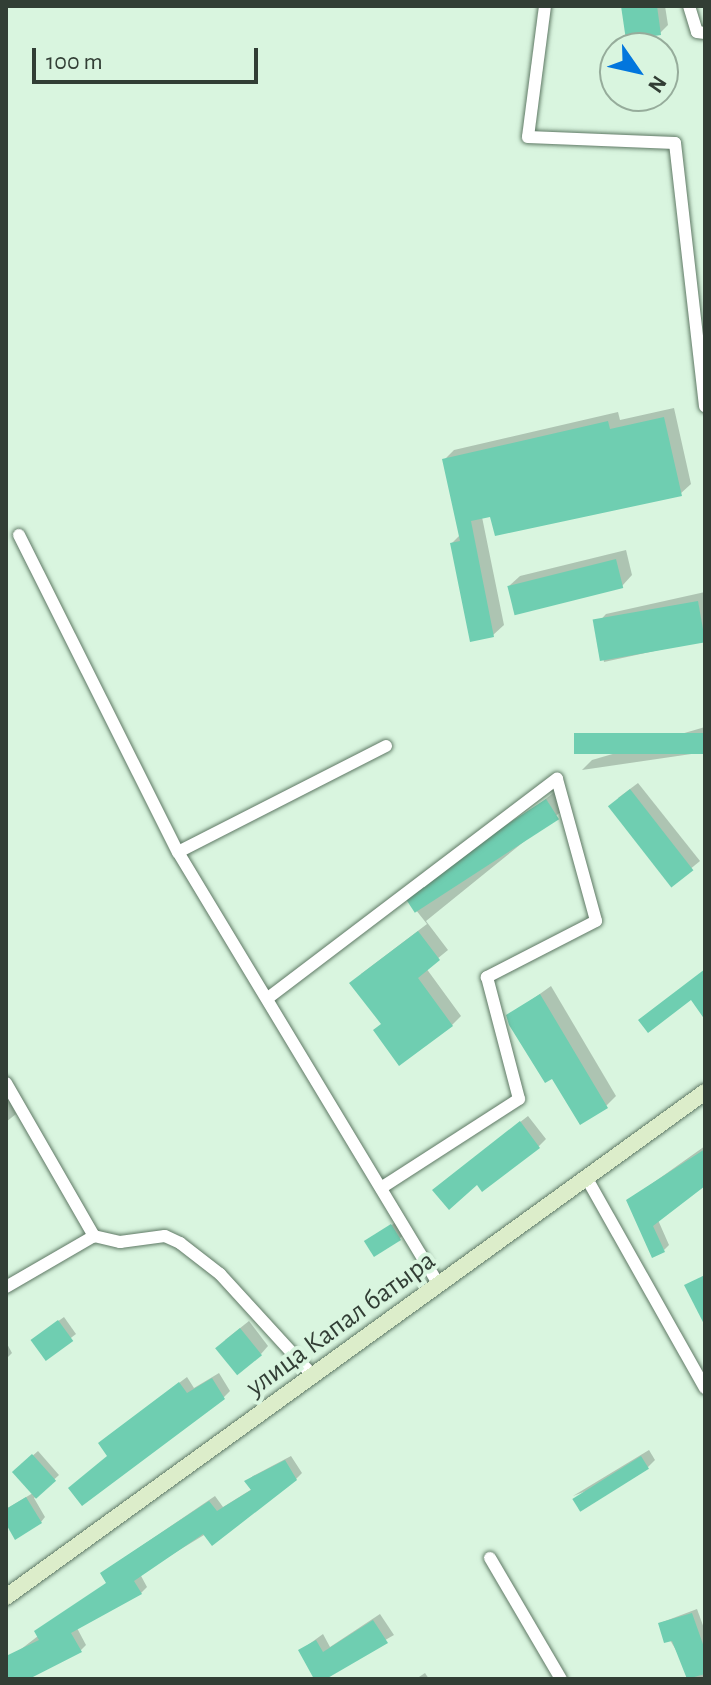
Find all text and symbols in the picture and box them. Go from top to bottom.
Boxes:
scale bar [36,32,262,82]
north arrow [599,32,679,112]
text: 100 m [46,50,103,74]
text: N [644,72,671,97]
street label: улица Капал батыра [240,1244,442,1404]

